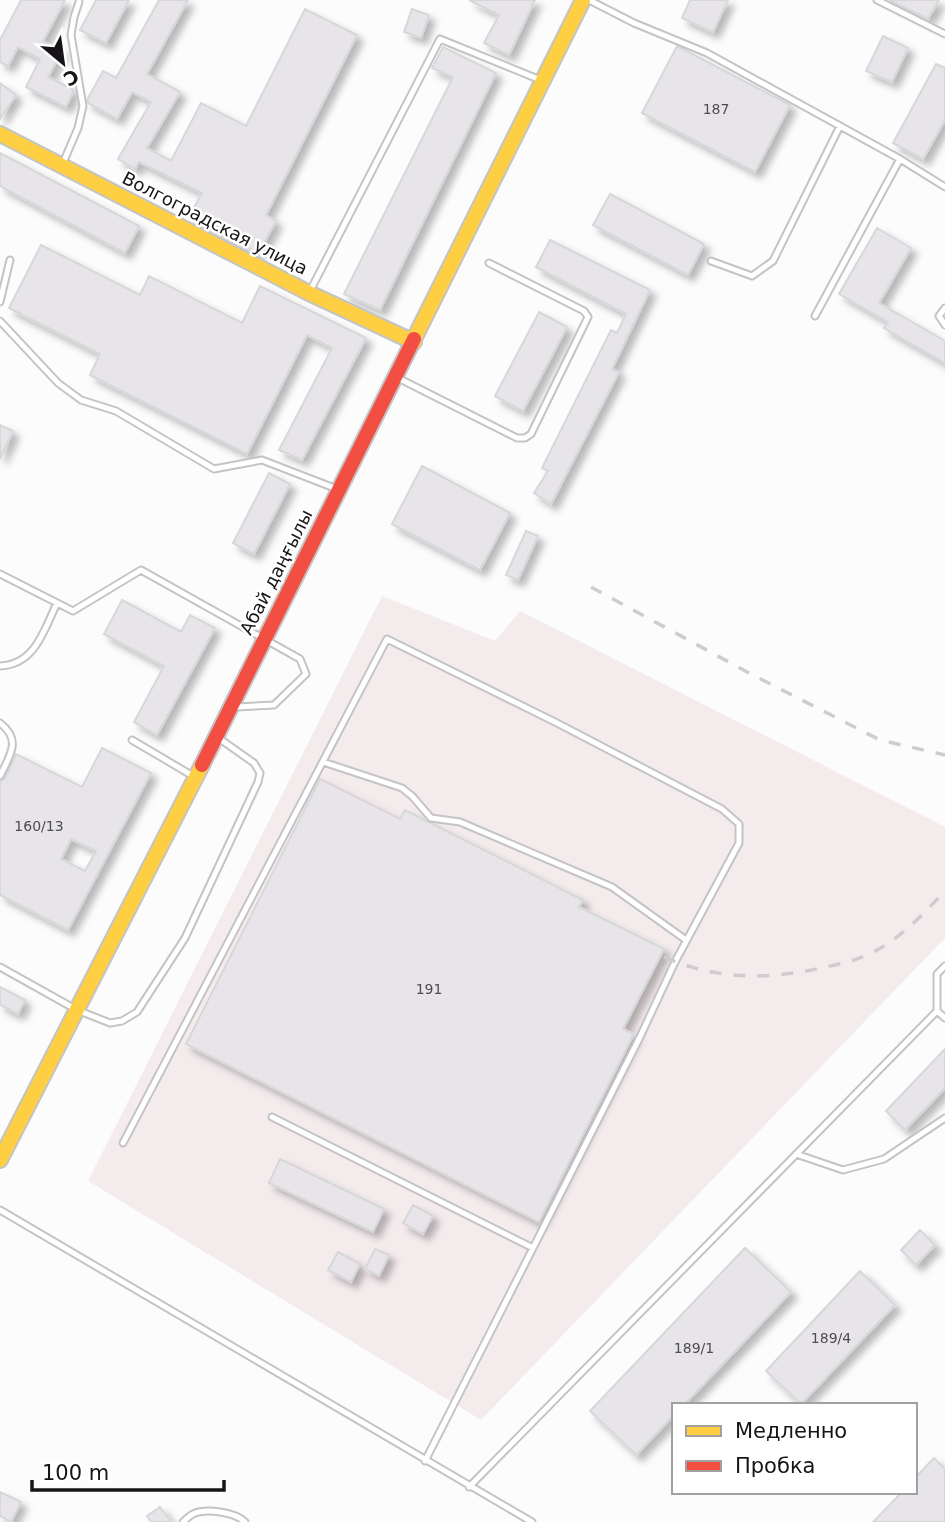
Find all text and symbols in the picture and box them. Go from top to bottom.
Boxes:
north arrow [28,28,98,98]
text: С [60,65,83,91]
house number: 187 [703,101,729,117]
street label: Волгоградская улица [119,167,311,279]
street label: Абай даңғылы [235,506,317,638]
house number: 160/13 [14,818,64,834]
house number: 191 [416,981,442,997]
house number: 189/4 [811,1330,851,1346]
house number: 189/1 [674,1340,714,1356]
legend [672,1403,917,1494]
text: Медленно [735,1419,847,1443]
scale bar [32,1448,224,1492]
text: Пробка [735,1454,815,1478]
text: 100 m [42,1461,109,1485]

